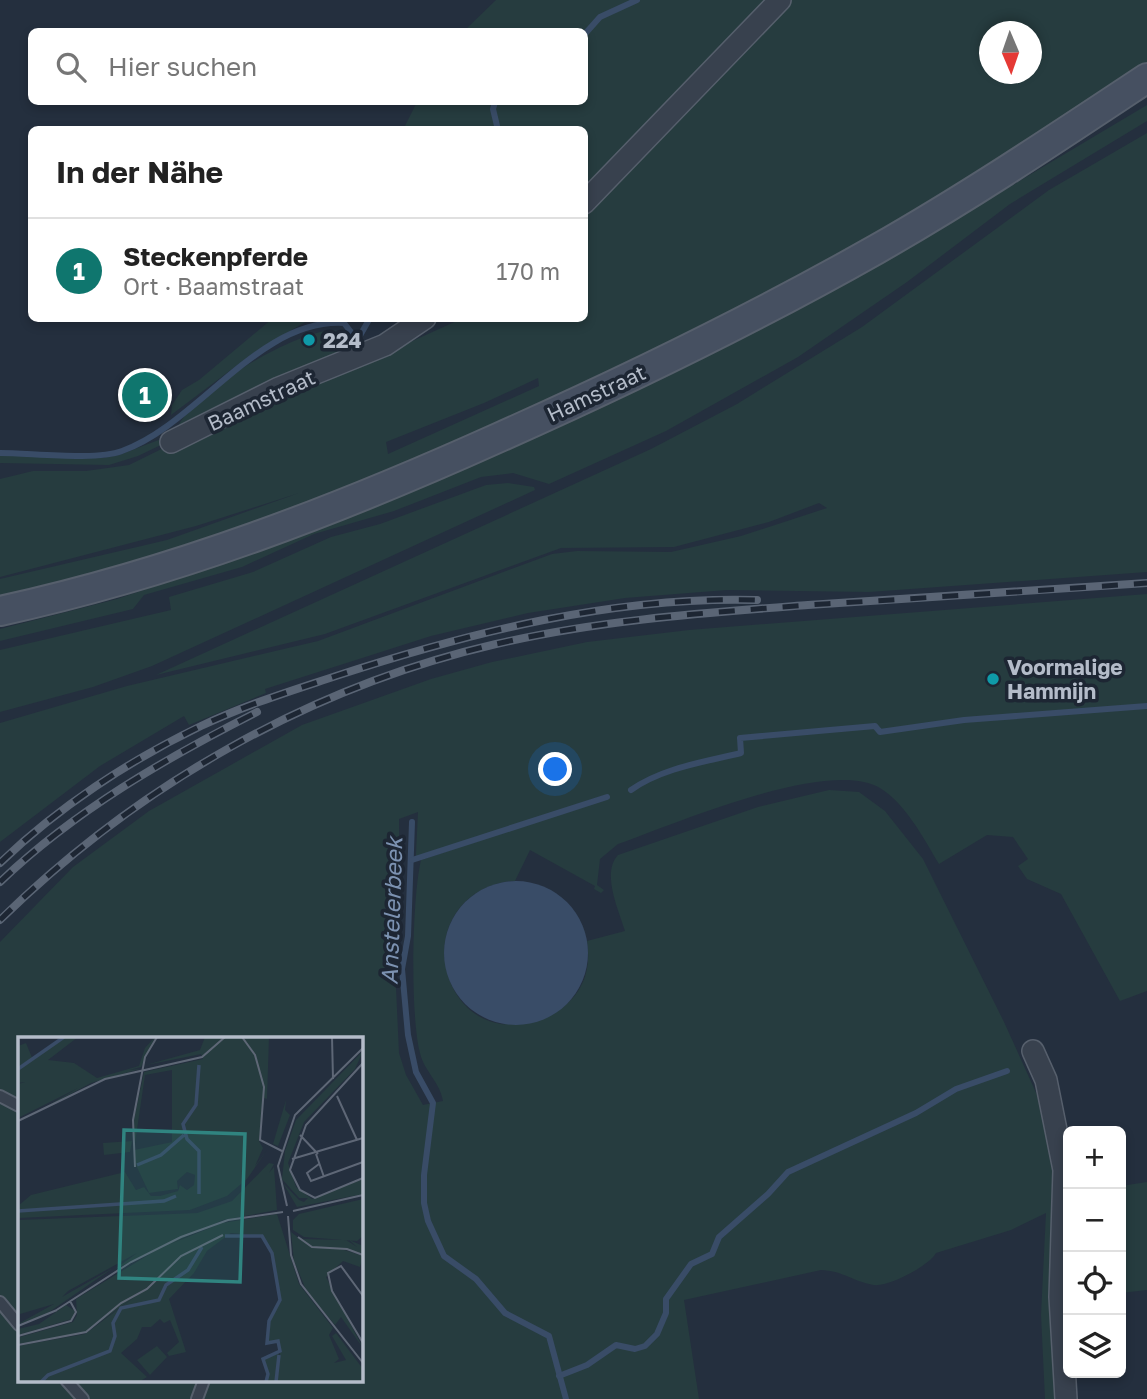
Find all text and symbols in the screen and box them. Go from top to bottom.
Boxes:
north arrow [979,21,1042,84]
search box [28,28,588,105]
icon: search [52,48,90,86]
text: Hier suchen [108,51,257,82]
text: In der Nähe [56,154,223,190]
text: Steckenpferde [123,241,308,272]
text: 1 [73,257,85,285]
text: 170 m [496,257,560,285]
text: Ort · Baamstraat [123,272,304,300]
place label: 224 [323,327,362,353]
marker: 224 [301,332,317,348]
street label: Hamstraat [543,359,649,427]
street label: Baamstraat [203,364,319,436]
pin: 1 [122,369,168,421]
place label: Voormalige Hammijn [1007,654,1123,704]
marker: Voormalige Hammijn [985,671,1001,687]
your location [538,752,572,786]
water label: Anstelerbeek [374,835,408,985]
inset map [18,1037,362,1382]
map controls [1063,1126,1126,1378]
button: + [1063,1126,1126,1189]
button: − [1063,1189,1126,1252]
button: locate [1063,1252,1126,1315]
button: layers [1063,1315,1126,1378]

